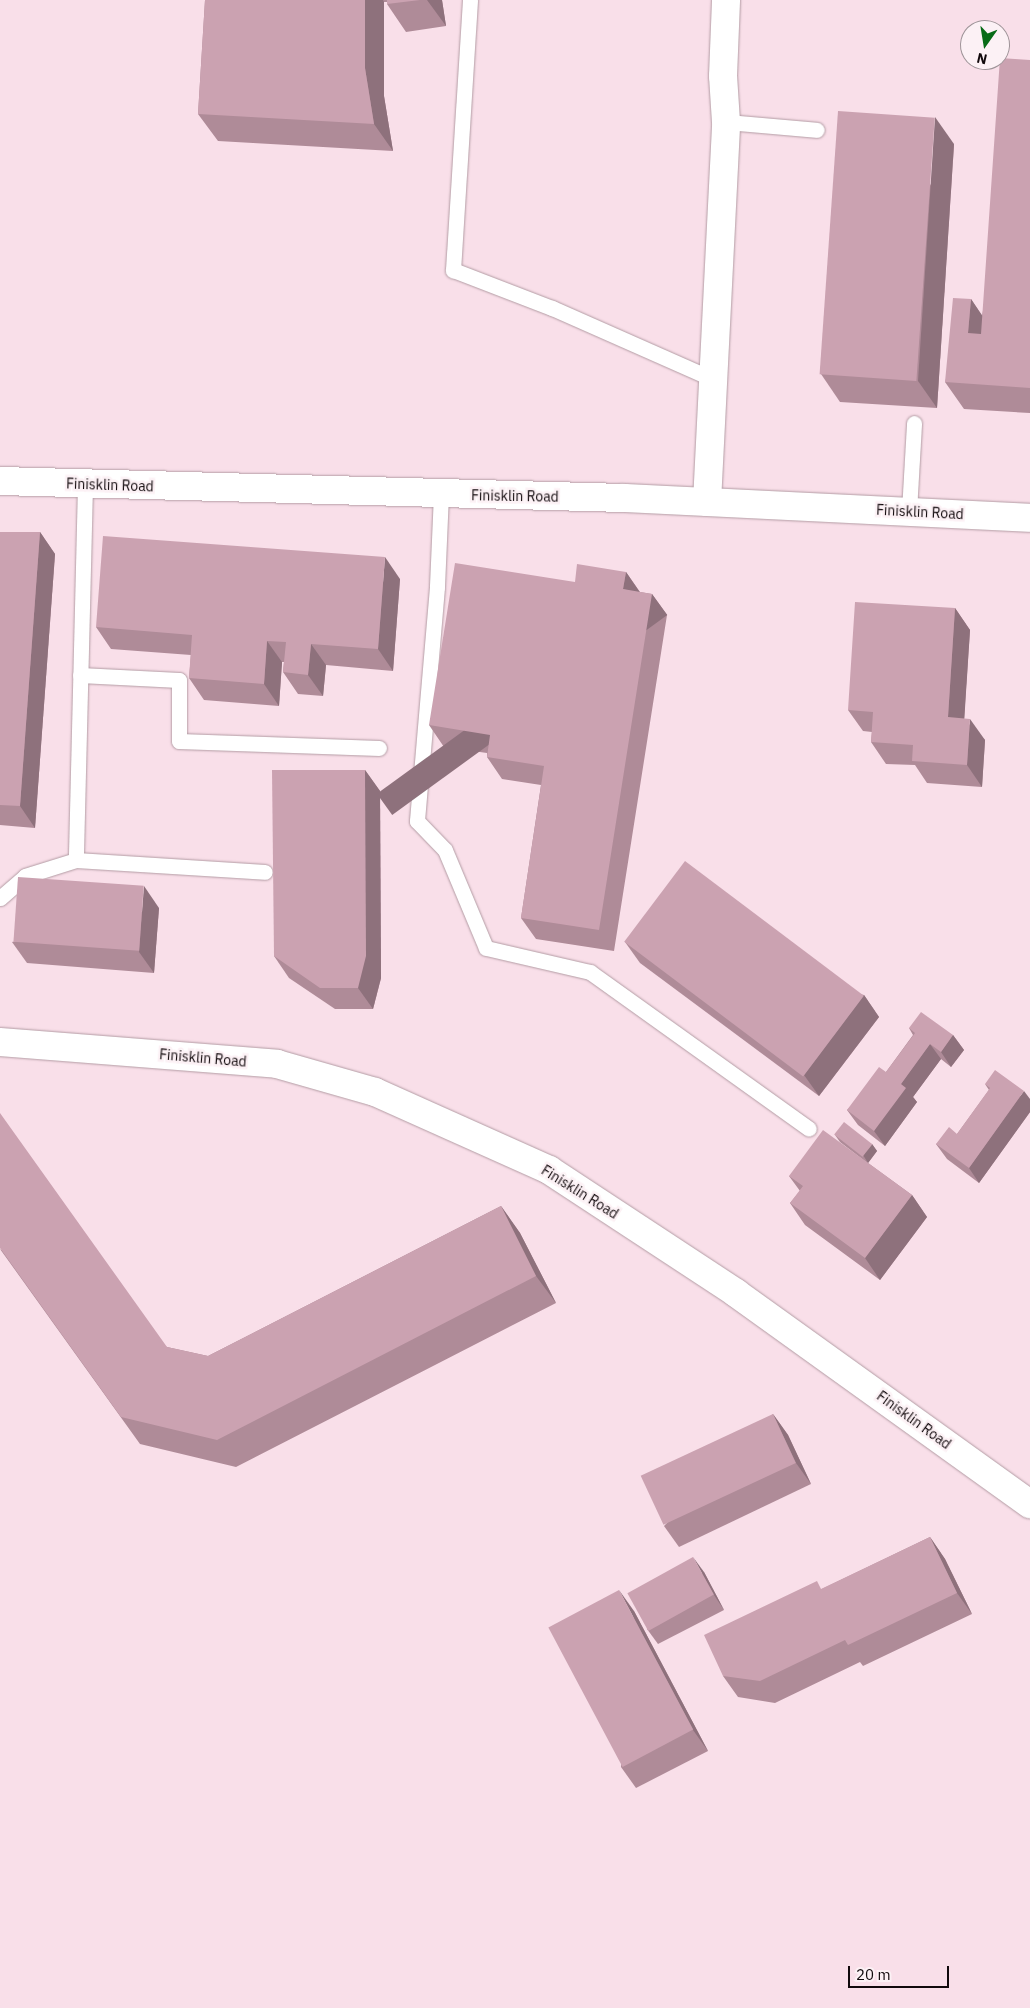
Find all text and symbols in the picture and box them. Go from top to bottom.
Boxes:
north arrow [960,20,1010,70]
text: N [975,49,989,69]
street label: Finisklin Road [66,475,154,495]
street label: Finisklin Road [471,487,559,505]
street label: Finisklin Road [876,501,964,523]
street label: Finisklin Road [159,1046,247,1070]
street label: Finisklin Road [538,1162,622,1222]
street label: Finisklin Road [874,1387,954,1453]
scale bar [850,1956,951,1988]
text: 20 m [856,1965,891,1984]

